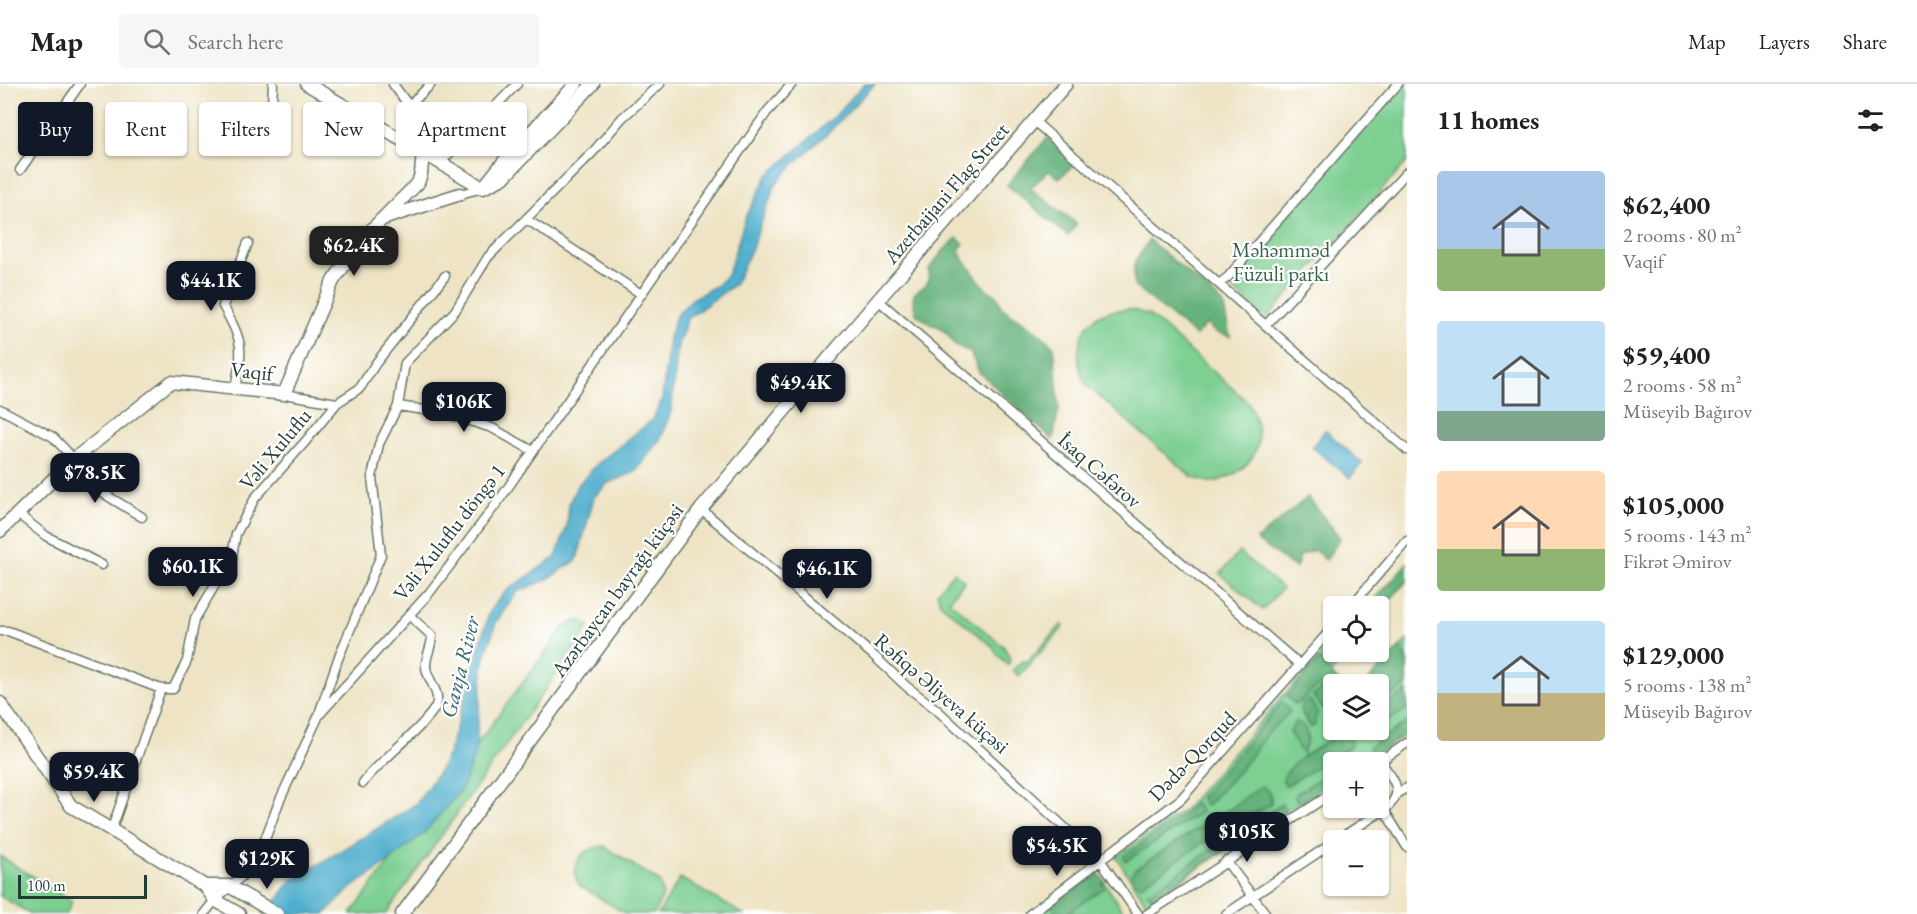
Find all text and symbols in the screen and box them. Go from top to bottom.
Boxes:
search box [119,14,539,68]
text: Map [30,23,83,59]
icon: search [140,25,173,58]
text: Search here [188,27,283,56]
text: Map [1688,28,1726,55]
text: Layers [1759,28,1810,55]
text: Share [1843,28,1887,55]
chip: Buy [18,102,93,156]
chip: Rent [105,102,187,156]
chip: Filters [199,102,291,156]
chip: New [303,102,384,156]
chip: Apartment [396,102,527,156]
text: 11 homes [1437,103,1539,137]
icon: filters [1854,104,1887,137]
street label: Azerbaijani Flag Street [877,117,1015,270]
text: $62,400 [1623,188,1710,222]
icon: home [1485,195,1557,267]
text: 2 rooms · 80 m² [1623,222,1742,248]
pin: $62.4K [305,226,403,277]
text: $62.4K [323,232,385,258]
park label: Məhəmməd Füzuli parkı [1232,236,1331,287]
text: Vaqif [1623,248,1664,274]
pin: $44.1K [162,261,260,312]
text: $44.1K [180,267,242,293]
text: $59,400 [1623,338,1710,372]
icon: home [1485,345,1557,417]
street label: Vaqif [229,355,277,387]
pin: $49.4K [752,363,850,414]
text: $49.4K [770,369,832,395]
text: 2 rooms · 58 m² [1623,372,1742,398]
pin: $106K [422,382,506,433]
text: $106K [436,388,492,414]
text: Müseyib Bağırov [1623,398,1752,424]
street label: Vəli Xuluflu [233,403,317,495]
street label: İsaq Cəfərov [1052,426,1148,514]
pin: $78.5K [46,453,144,504]
street label: Vəli Xuluflu döngə 1 [387,458,511,606]
text: $78.5K [64,459,126,485]
text: $105,000 [1623,488,1724,522]
icon: home [1485,495,1557,567]
street label: Azərbaycan bayrağı küçəsi [544,498,689,683]
text: 5 rooms · 143 m² [1623,522,1751,548]
pin: $60.1K [144,547,242,598]
text: Fikrət Əmirov [1623,548,1731,574]
pin: $46.1K [778,549,876,600]
text: $60.1K [162,553,224,579]
text: $46.1K [796,555,858,581]
map controls [1323,596,1389,896]
button: locate [1323,596,1389,662]
water label: Ganja River [433,611,487,721]
street label: Rəfiqə Əliyeva küçəsi [869,627,1015,759]
text: $129,000 [1623,638,1724,672]
icon: home [1485,645,1557,717]
text: 5 rooms · 138 m² [1623,672,1751,698]
button: layers [1323,674,1389,740]
text: Müseyib Bağırov [1623,698,1752,724]
street label: Dədə-Qorqud [1142,705,1243,808]
pin: $59.4K [45,752,143,803]
button: + [1323,752,1389,818]
text: $59.4K [63,758,125,784]
pin: $105K [1205,812,1289,863]
text: $105K [1219,818,1275,844]
pin: $54.5K [1008,826,1106,877]
button: − [1323,830,1389,896]
text: $54.5K [1026,832,1088,858]
pin: $129K [225,839,309,890]
text: $129K [239,845,295,871]
scale bar [18,872,147,900]
text: 100 m [27,875,66,896]

